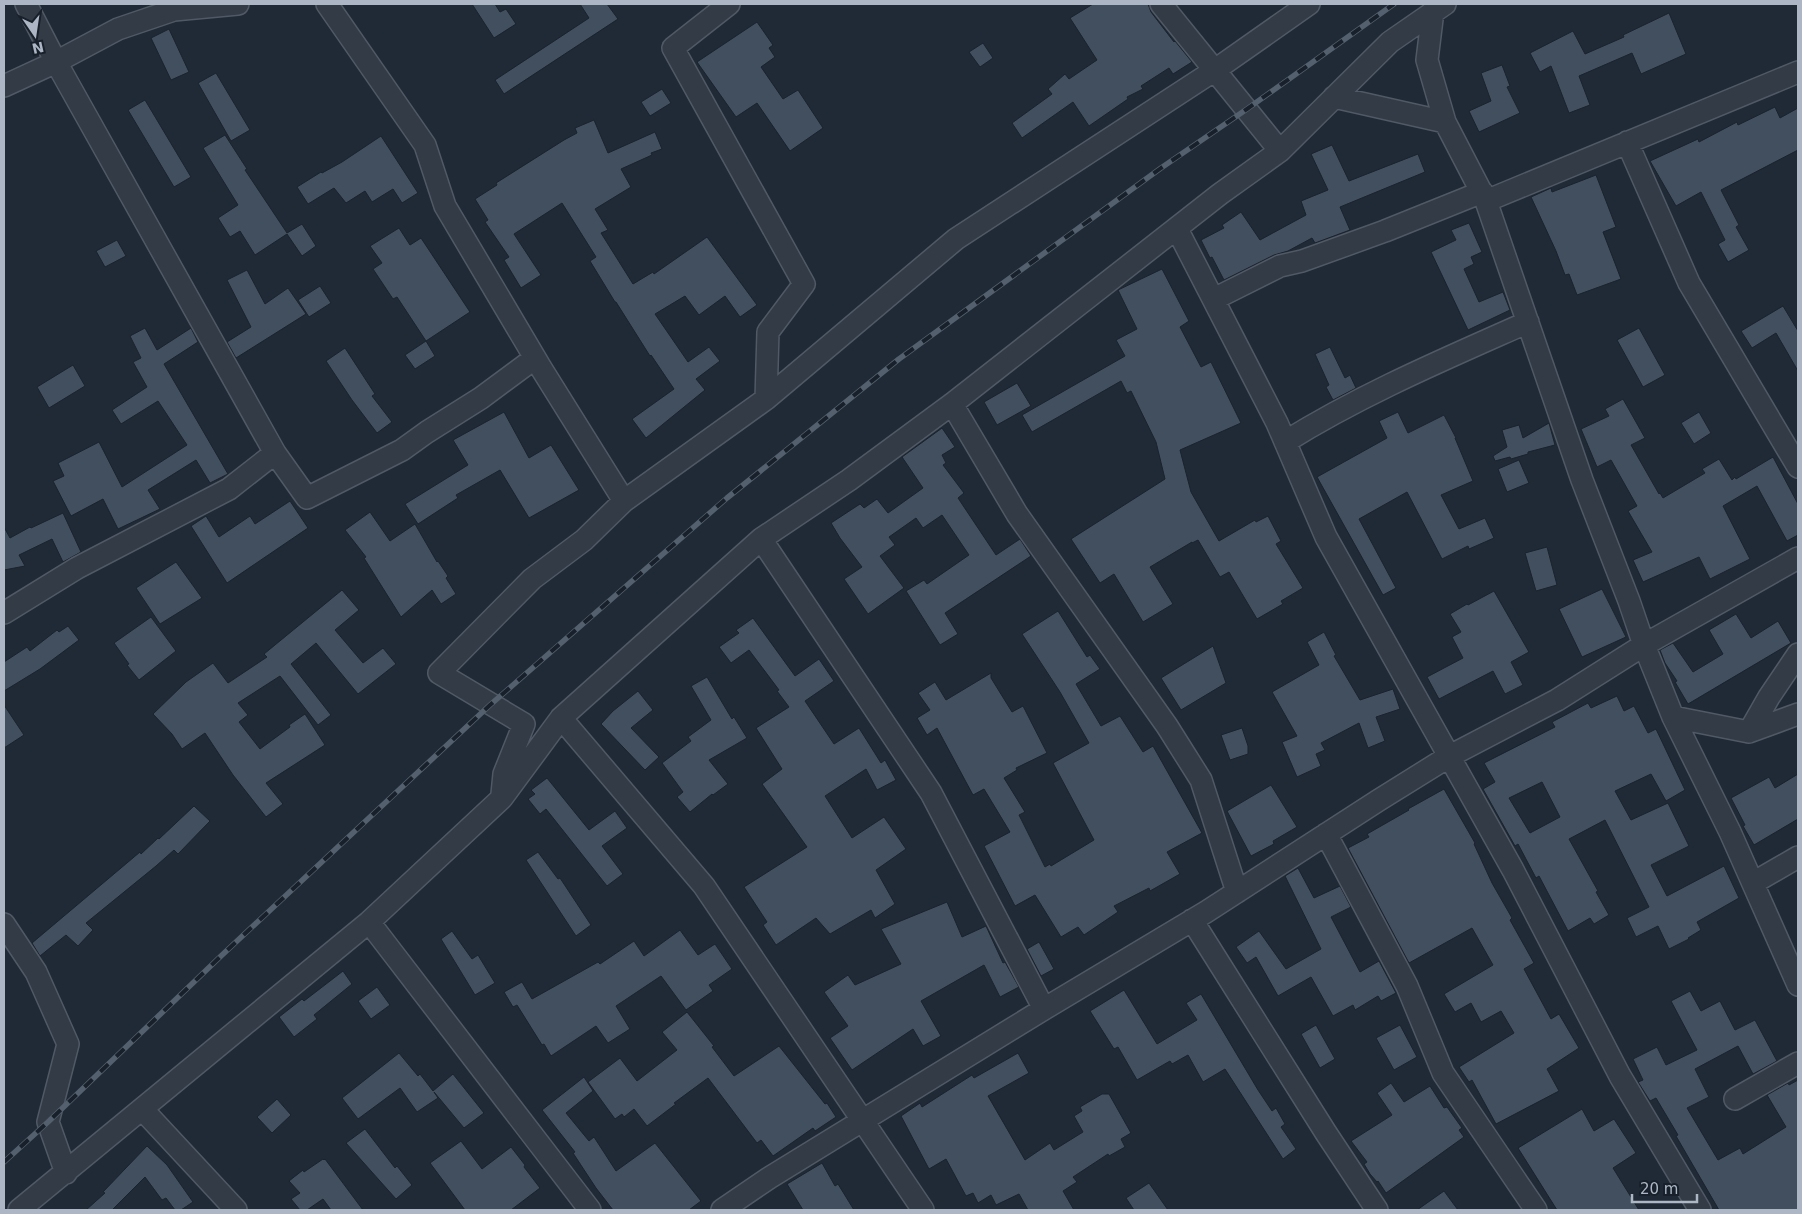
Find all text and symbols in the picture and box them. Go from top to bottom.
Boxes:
north arrow [10,10,60,60]
text: N [30,39,45,57]
scale bar [1632,1172,1697,1204]
text: 20 m [1640,1180,1678,1198]

